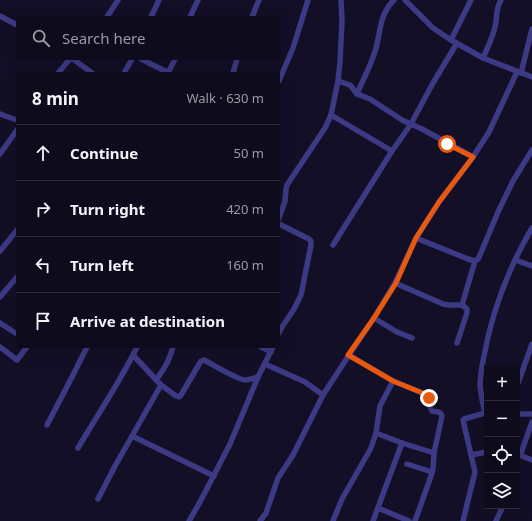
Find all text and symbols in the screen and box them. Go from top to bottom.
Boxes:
search box [16,16,280,60]
icon: search [30,27,52,49]
text: Search here [62,28,145,48]
text: 8 min [32,87,79,110]
text: Walk · 630 m [186,89,264,107]
route start [438,135,456,153]
icon: ahead [32,142,54,164]
text: Continue [70,143,138,163]
text: 50 m [234,144,264,162]
icon: right [32,198,54,220]
text: Turn right [70,199,145,219]
text: 420 m [226,200,264,218]
icon: left [32,254,54,276]
text: Turn left [70,255,134,275]
text: 160 m [226,256,264,274]
icon: arrive [32,310,54,332]
text: Arrive at destination [70,311,225,331]
map controls [484,365,520,509]
button: + [484,365,520,401]
route end [420,389,438,407]
button: − [484,401,520,437]
button: locate [484,437,520,473]
button: layers [484,473,520,509]

